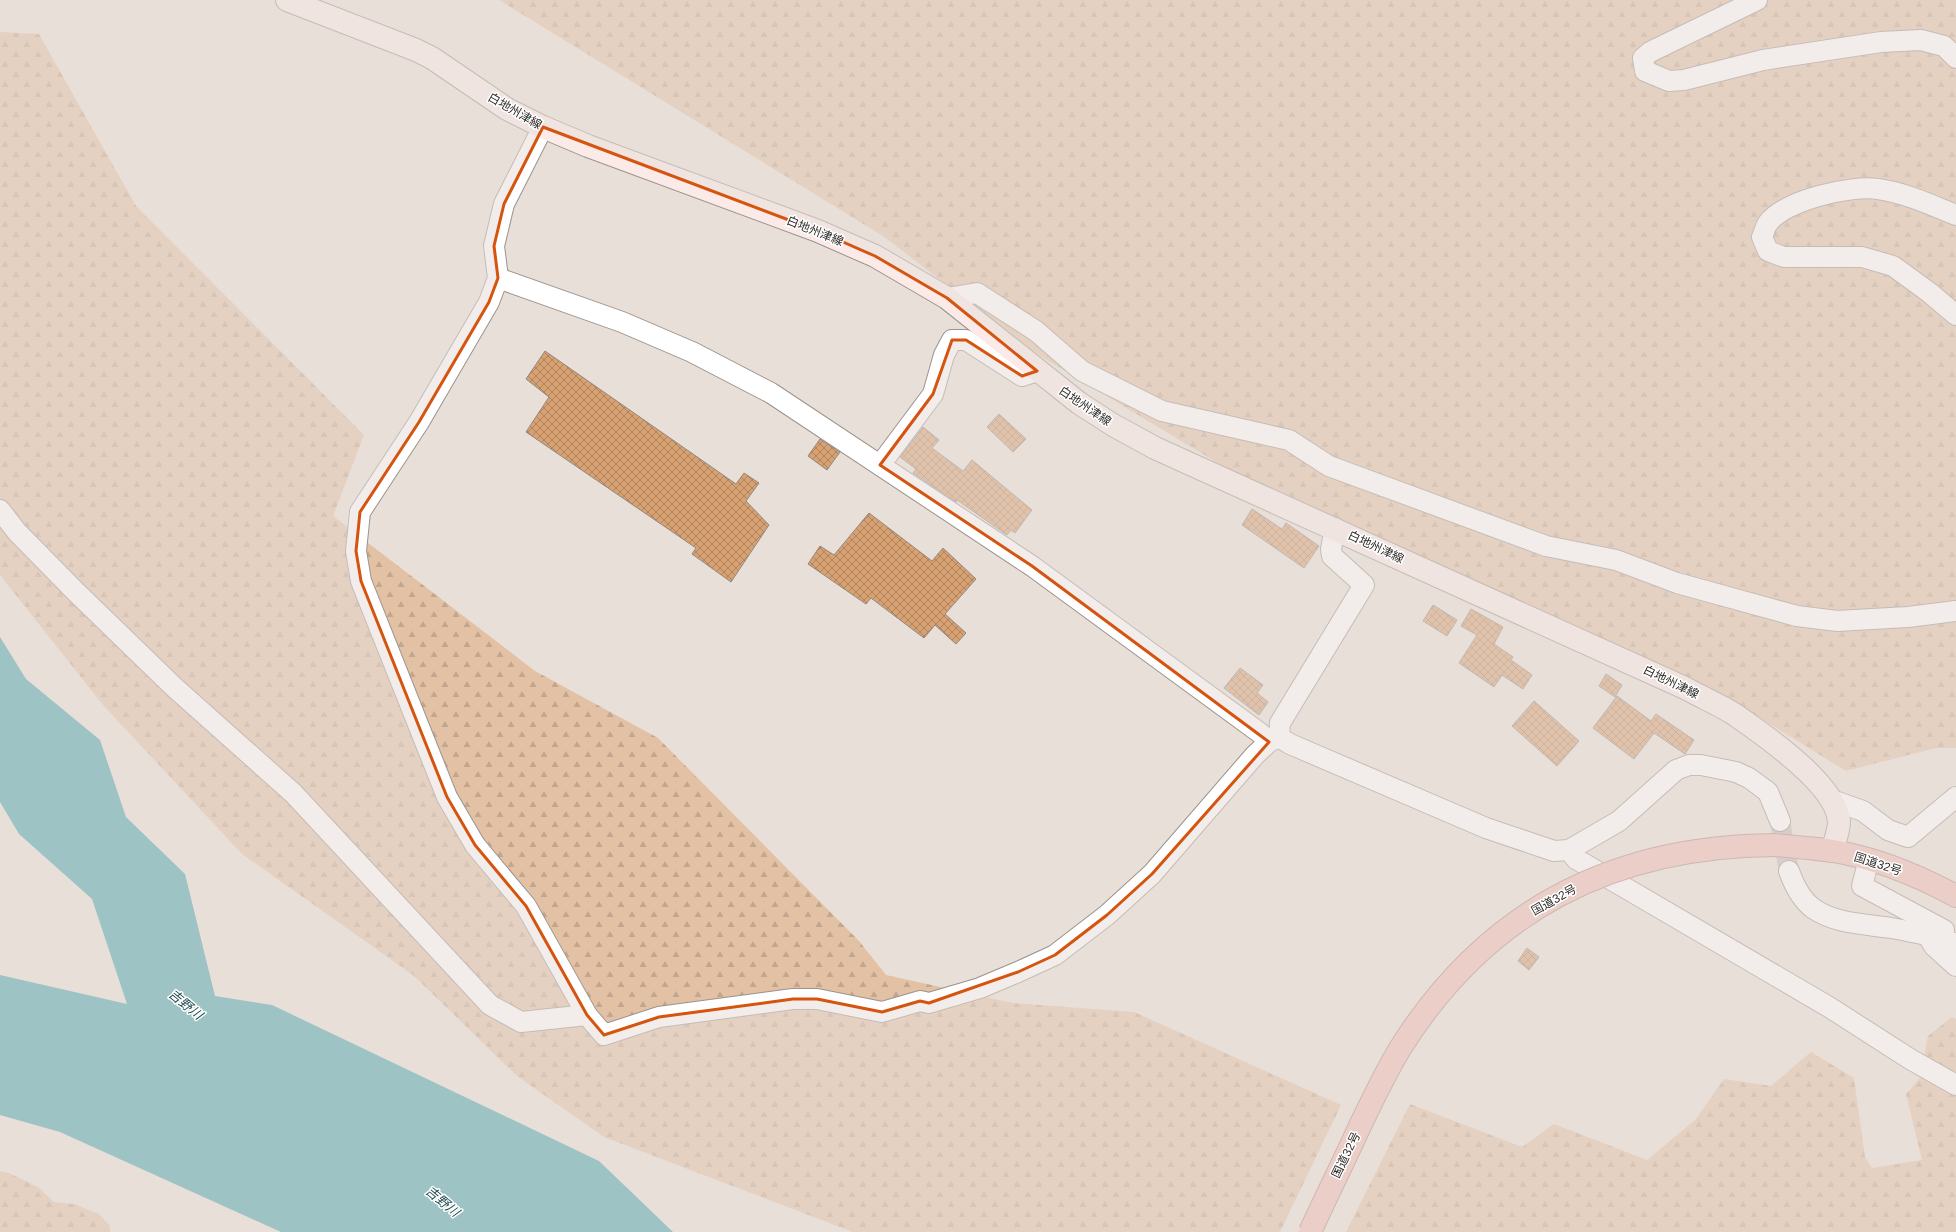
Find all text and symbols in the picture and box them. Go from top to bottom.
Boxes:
street label: 白地州津線 [486,90,544,132]
street label: 白地州津線 [785,213,845,249]
street label: 白地州津線 [1056,383,1114,429]
street label: 白地州津線 [1346,528,1406,566]
street label: 白地州津線 [1641,663,1701,701]
street label: 国道32号 [1852,850,1904,878]
street label: 国道32号 [1529,882,1579,918]
water label: 吉野川 [166,986,207,1024]
street label: 国道32号 [1329,1130,1363,1180]
water label: 吉野川 [423,1183,464,1221]

